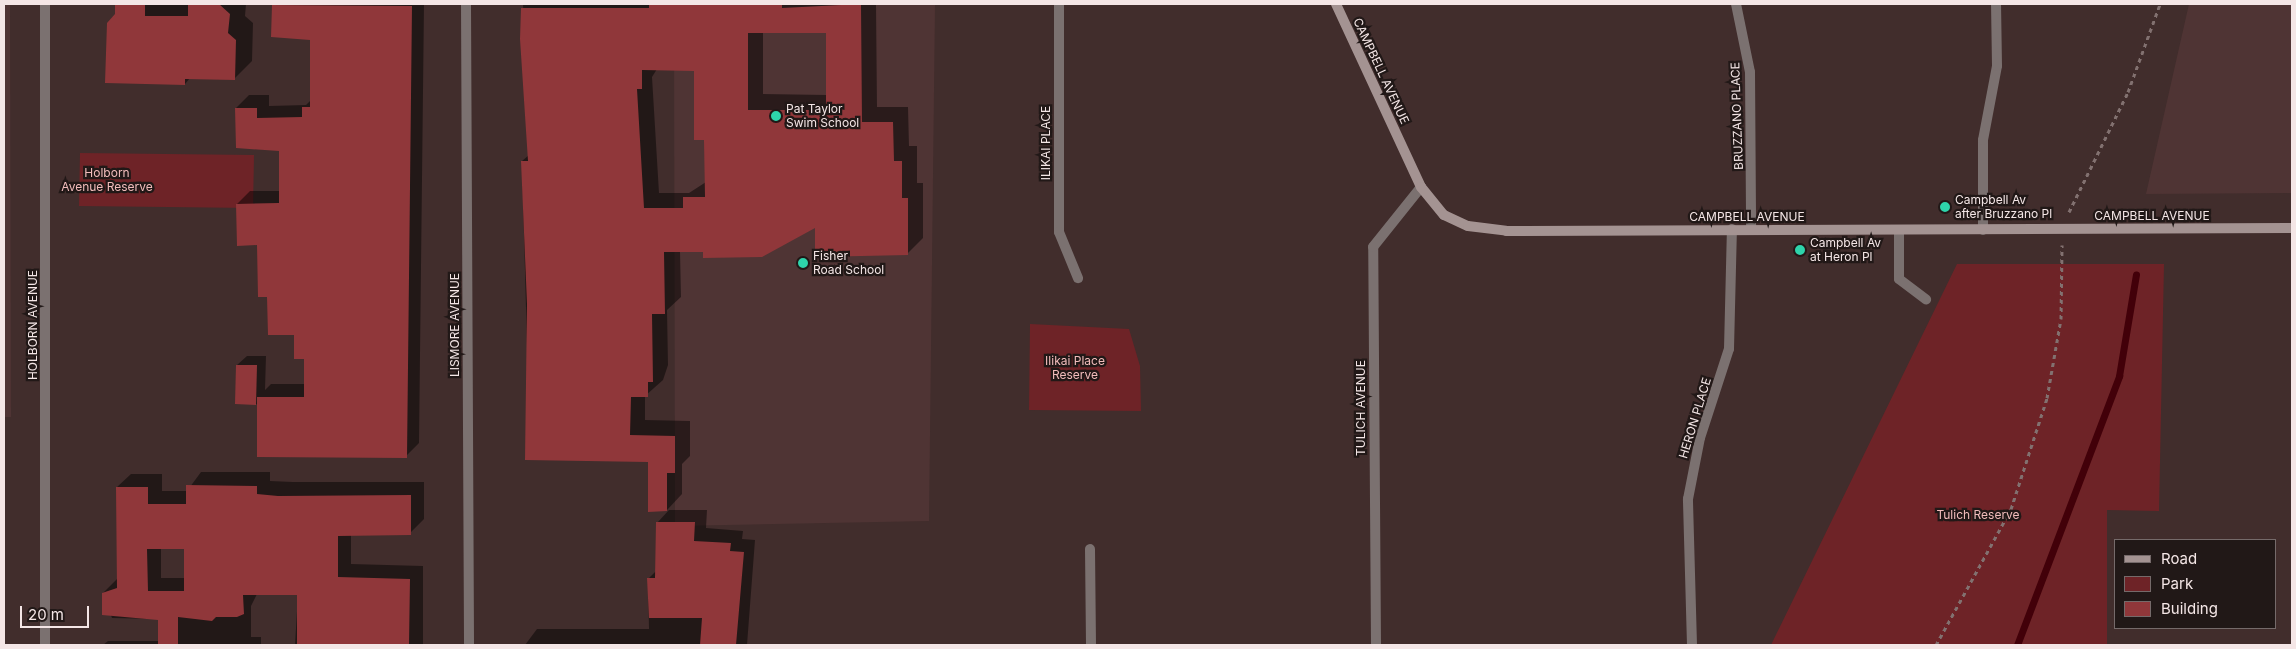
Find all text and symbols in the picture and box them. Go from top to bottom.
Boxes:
street label: CAMPBELL AVENUE [1350,16,1412,126]
street label: BRUZZANO PLACE [1728,62,1746,170]
place label: Pat Taylor Swim School [786,102,859,130]
street label: ILIKAI PLACE [1039,106,1053,180]
marker: Pat Taylor Swim School [770,110,782,122]
park label: Holborn Avenue Reserve [61,166,153,194]
place label: Campbell Av after Bruzzano Pl [1955,193,2052,221]
marker: Campbell Av after Bruzzano Pl [1939,201,1951,213]
street label: CAMPBELL AVENUE [2094,209,2210,223]
street label: CAMPBELL AVENUE [1689,210,1805,224]
place label: Campbell Av at Heron Pl [1810,236,1881,264]
marker: Campbell Av at Heron Pl [1794,244,1806,256]
place label: Fisher Road School [813,249,884,277]
marker: Fisher Road School [797,257,809,269]
street label: HOLBORN AVENUE [26,270,40,380]
street label: LISMORE AVENUE [448,273,462,377]
park label: Ilikai Place Reserve [1045,354,1105,382]
street label: TULICH AVENUE [1354,360,1368,456]
street label: HERON PLACE [1676,376,1714,460]
park label: Tulich Reserve [1936,508,2020,522]
legend [2114,539,2276,629]
text: Road [2161,549,2197,568]
text: Park [2161,574,2193,593]
scale bar [22,596,91,628]
text: Building [2161,599,2218,618]
text: 20 m [28,605,64,624]

